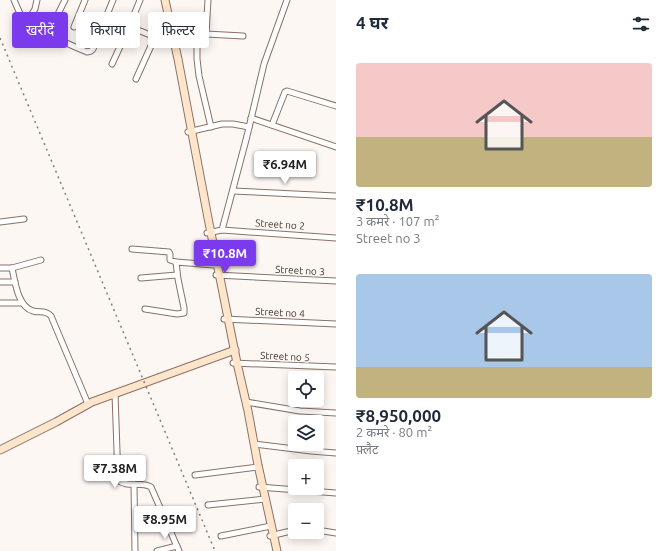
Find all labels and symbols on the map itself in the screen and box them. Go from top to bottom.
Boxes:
pin: ₹6.94M [252,151,318,185]
street label: Street no 2 [255,217,305,232]
pin: ₹10.8M [192,240,258,274]
street label: Street no 3 [275,264,325,277]
street label: Street no 4 [255,306,305,319]
street label: Street no 5 [260,350,310,363]
pin: ₹7.38M [82,455,148,489]
pin: ₹8.95M [132,506,198,540]

